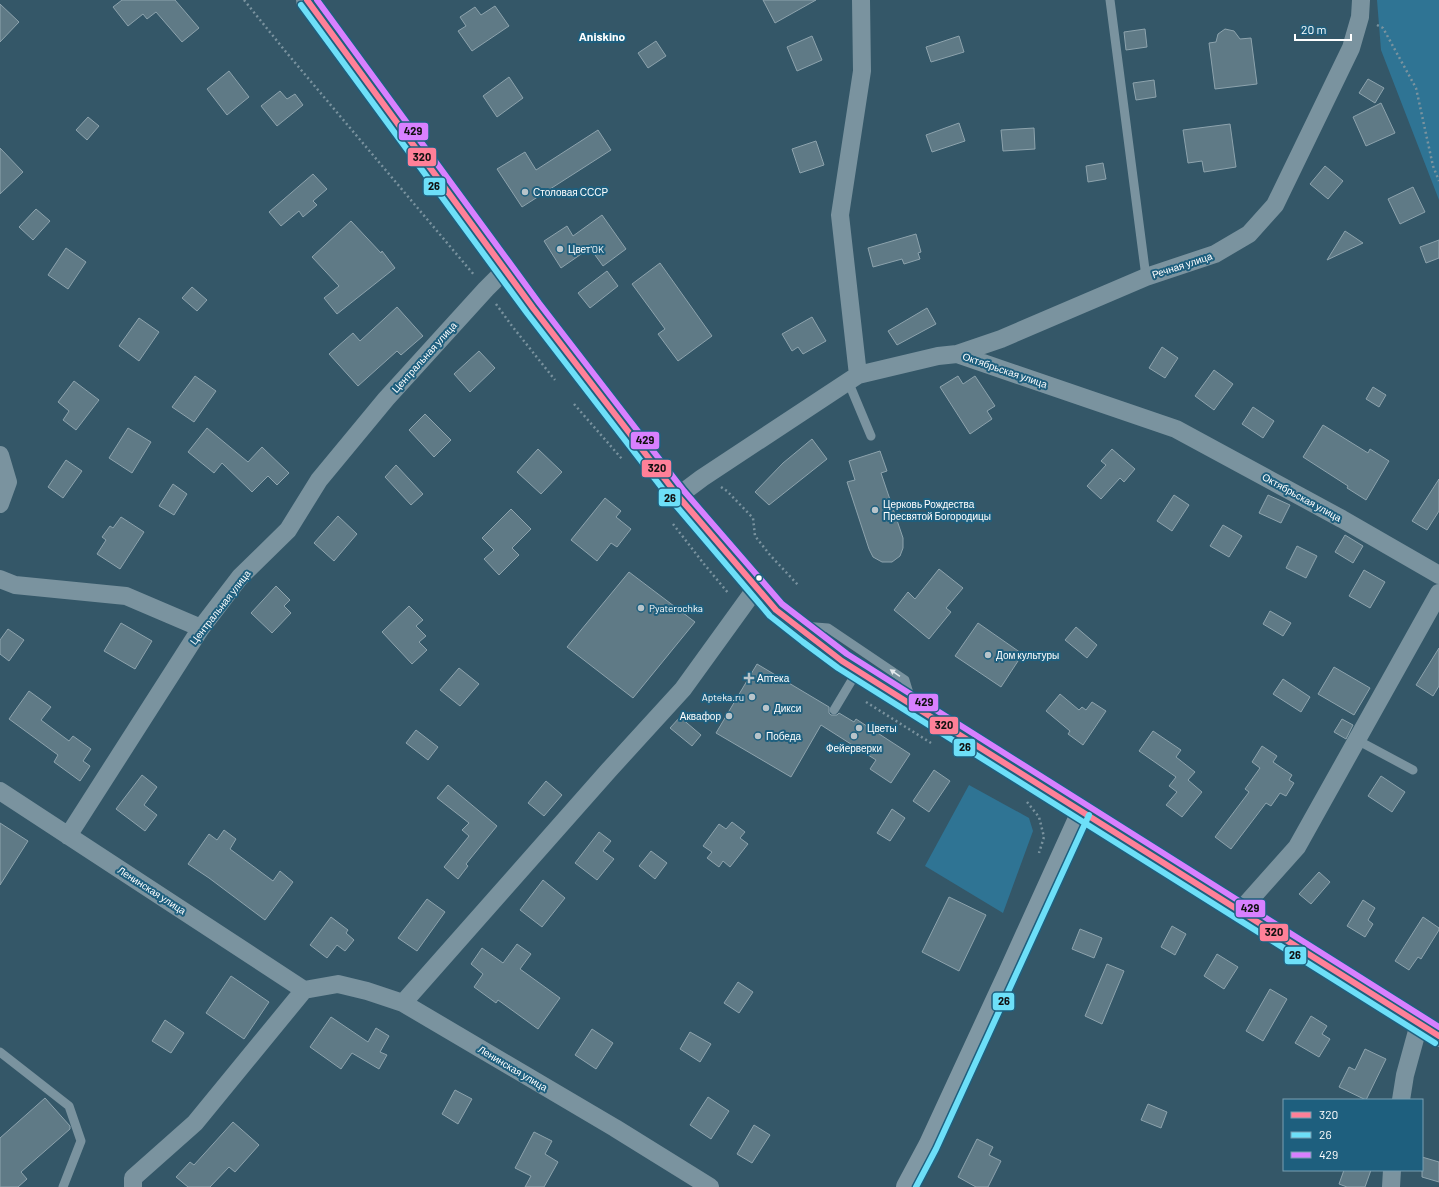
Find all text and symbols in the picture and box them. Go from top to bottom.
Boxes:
scale bar [1295,16,1351,42]
text: 20 m [1301,22,1327,36]
district label: Aniskino [579,29,625,43]
line badge: 429 [398,122,429,141]
text: 429 [404,124,422,137]
line badge: 320 [407,147,437,167]
text: 320 [413,150,431,163]
line badge: 26 [423,177,446,196]
text: 26 [428,179,440,192]
place label: Столовая СССР [533,186,608,198]
marker: Столовая СССР [520,187,530,197]
place label: Цвет'OK [568,243,604,255]
marker: Цвет'OK [555,244,565,254]
street label: Речная улица [1150,249,1214,280]
street label: Центральная улица [389,319,459,395]
street label: Октябрьская улица [961,350,1049,390]
line badge: 429 [630,431,660,450]
text: 429 [636,433,654,446]
line badge: 320 [641,459,672,478]
text: 320 [648,461,666,474]
street label: Октябрьская улица [1260,470,1344,524]
line badge: 26 [658,488,681,507]
text: 26 [664,491,676,504]
place label: Церковь Рождества Пресвятой Богородицы [883,498,991,522]
marker: Церковь Рождества Пресвятой Богородицы [870,505,880,515]
street label: Центральная улица [187,567,253,647]
unlabelled marker [754,573,764,583]
place label: Pyaterochka [649,602,703,614]
marker: Pyaterochka [636,603,646,613]
place label: Дом культуры [996,649,1059,661]
marker: Дом культуры [983,650,993,660]
one-way arrow [890,669,900,677]
place label: Аптека [757,672,790,684]
marker: Аптека [744,673,754,683]
place label: Apteka.ru [702,691,744,703]
marker: Apteka.ru [747,692,757,702]
line badge: 429 [908,693,939,712]
text: 429 [915,695,933,708]
place label: Дикси [774,702,801,714]
marker: Дикси [761,703,771,713]
place label: Аквафор [680,710,721,722]
marker: Аквафор [724,711,734,721]
line badge: 320 [929,716,959,735]
text: 320 [935,718,953,731]
place label: Цветы [867,722,897,734]
marker: Цветы [854,723,864,733]
place label: Победа [766,730,802,742]
marker: Победа [753,731,763,741]
marker: Фейерверки [849,731,859,741]
line badge: 26 [953,738,976,757]
text: 26 [959,740,971,753]
place label: Фейерверки [826,742,882,754]
street label: Ленинская улица [116,864,189,917]
line badge: 429 [1235,899,1266,918]
text: 429 [1241,901,1259,914]
line badge: 320 [1259,923,1289,942]
text: 320 [1265,925,1283,938]
line badge: 26 [1284,946,1307,965]
text: 26 [1289,948,1301,961]
line badge: 26 [992,992,1015,1011]
text: 26 [998,994,1010,1007]
street label: Ленинская улица [476,1043,550,1094]
legend [1283,1099,1423,1171]
text: 320 [1319,1107,1338,1121]
text: 26 [1319,1127,1332,1141]
text: 429 [1319,1147,1338,1161]

